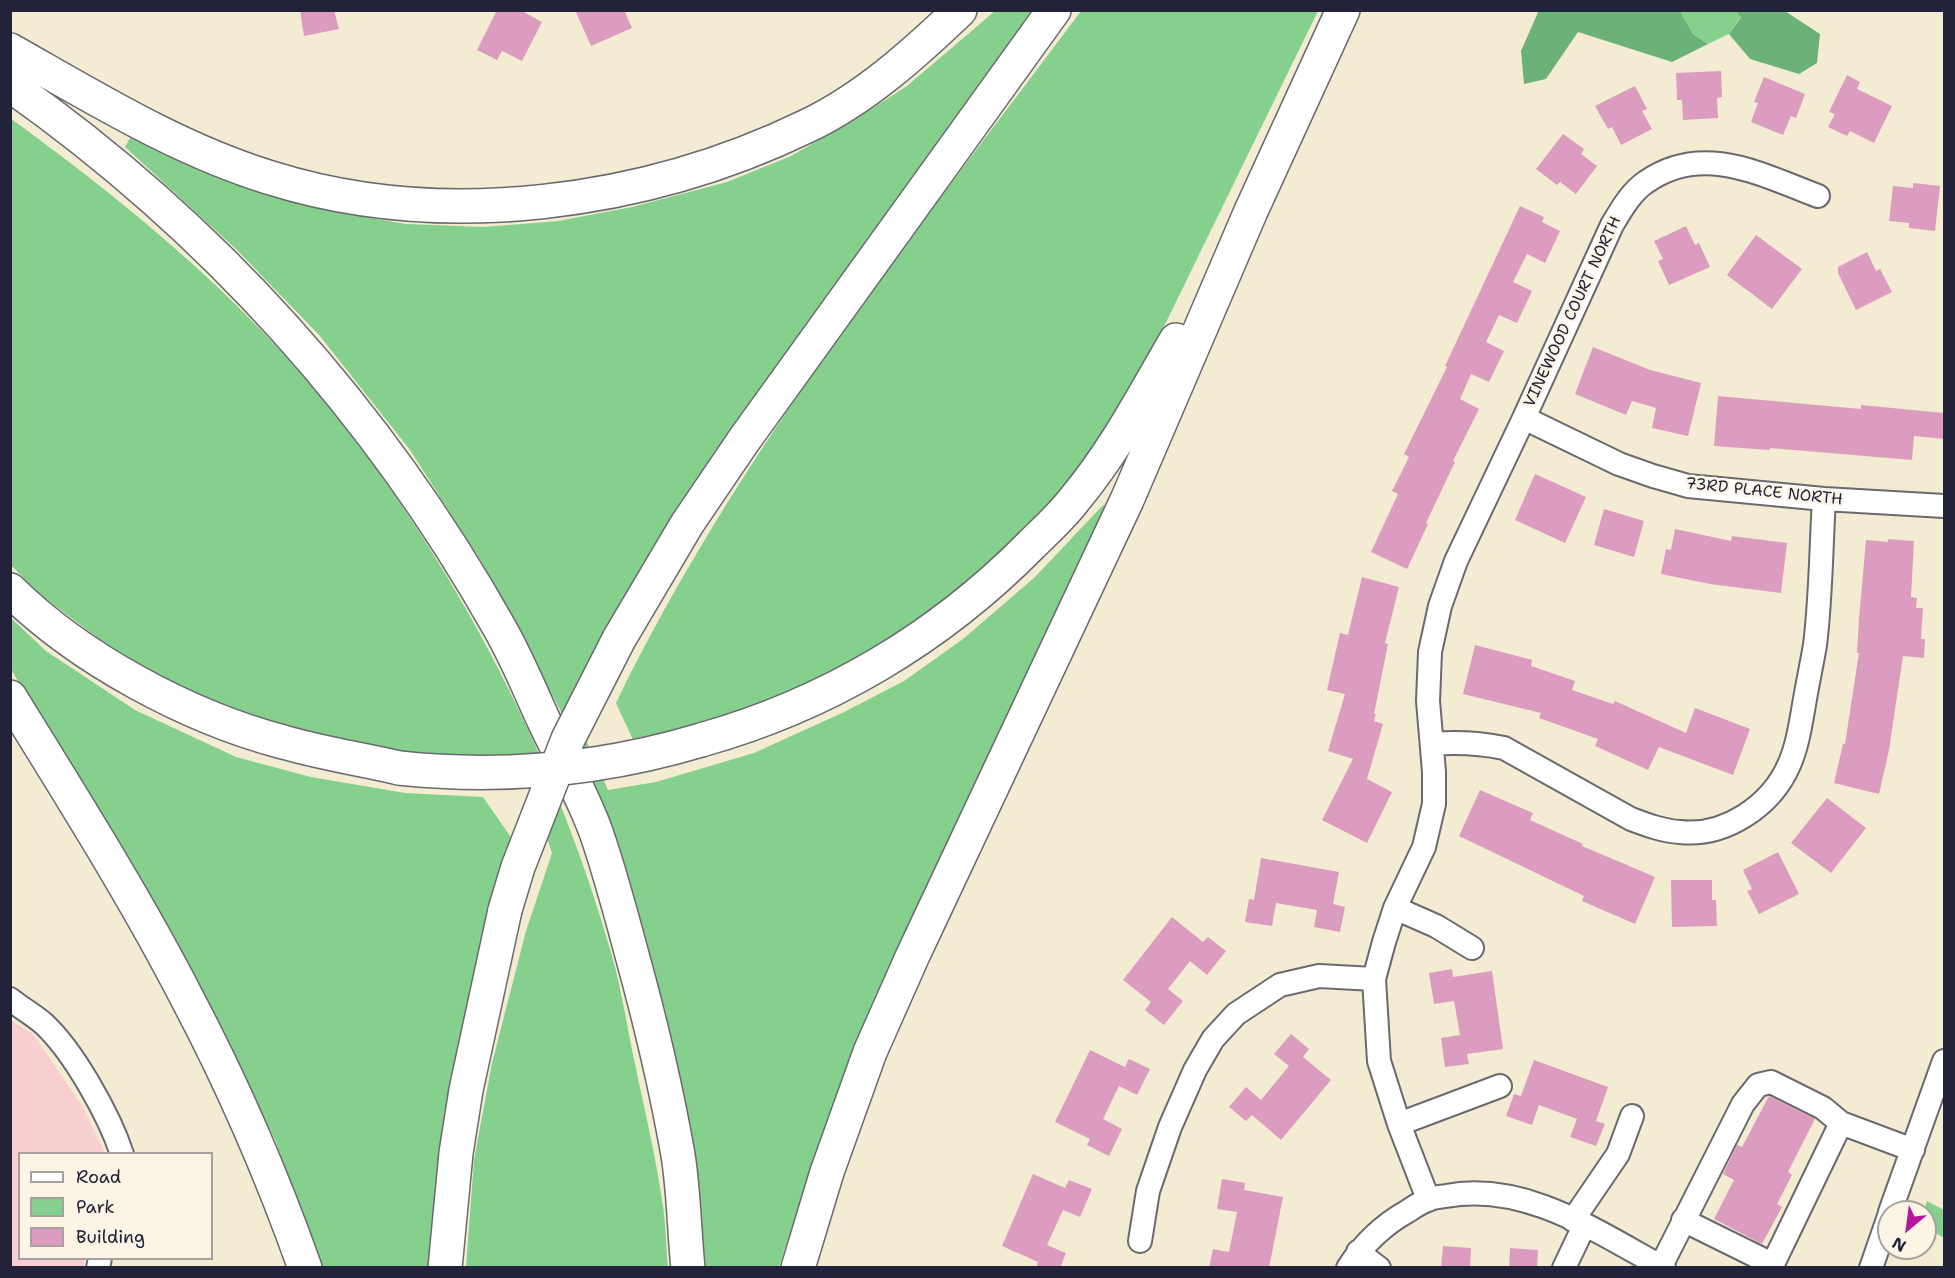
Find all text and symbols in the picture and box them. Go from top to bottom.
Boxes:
street label: VINEWOOD COURT NORTH [1520,213,1626,411]
street label: 73RD PLACE NORTH [1684,474,1844,510]
legend [18,1152,213,1260]
text: Road [76,1165,121,1189]
text: Park [76,1195,115,1219]
north arrow [1877,1200,1937,1260]
text: Building [76,1225,145,1249]
text: N [1888,1232,1910,1257]

